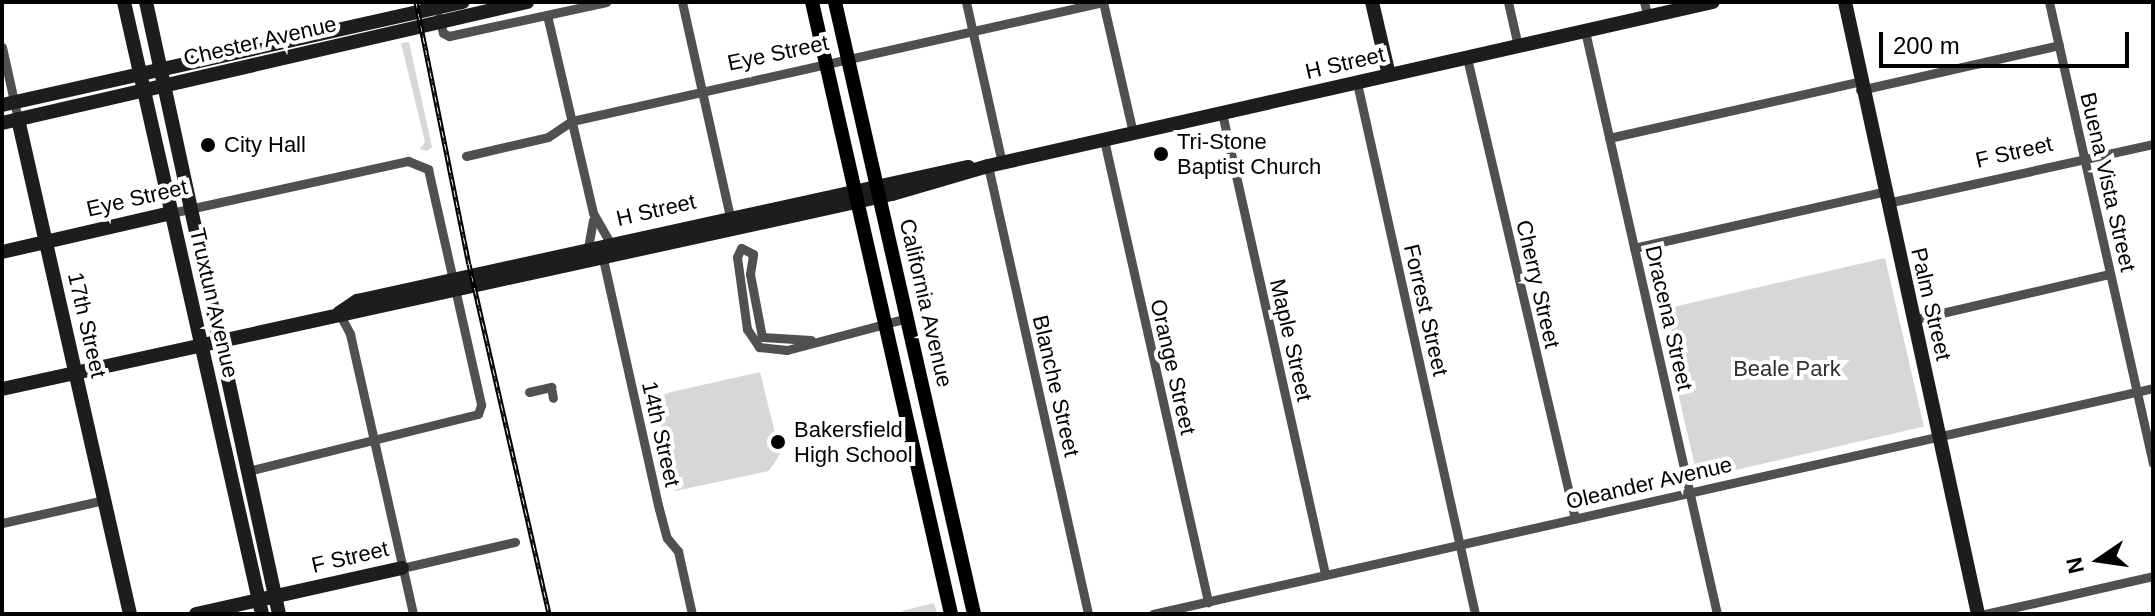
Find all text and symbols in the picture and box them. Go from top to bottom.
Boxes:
street label: Chester Avenue [180,10,340,72]
scale bar [1883,16,2133,66]
street label: Eye Street [725,29,831,77]
text: 200 m [1893,32,1960,59]
street label: H Street [1303,41,1387,85]
street label: Buena Vista Street [2075,90,2141,274]
place label: Tri-Stone Baptist Church [1177,128,1321,180]
street label: F Street [1973,130,2055,174]
place label: City Hall [224,132,306,158]
marker: City Hall [199,136,217,154]
marker: Tri-Stone Baptist Church [1152,145,1170,163]
street label: Eye Street [84,174,190,222]
street label: H Street [614,188,698,232]
street label: California Avenue [894,216,958,390]
street label: Cherry Street [1510,217,1566,351]
street label: Truxtun Avenue [184,225,244,381]
street label: Forrest Street [1398,242,1454,378]
street label: Dracena Street [1639,243,1699,393]
street label: Palm Street [1905,245,1957,363]
street label: 17th Street [62,270,112,380]
street label: Maple Street [1264,276,1318,404]
street label: Orange Street [1145,297,1201,437]
street label: Blanche Street [1027,313,1085,459]
park label: Beale Park [1733,356,1841,382]
street label: 14th Street [636,379,686,489]
place label: Bakersfield High School [794,416,913,468]
marker: Bakersfield High School [769,433,787,451]
street label: Oleander Avenue [1563,451,1735,515]
north arrow [2059,520,2139,600]
street label: F Street [309,535,391,579]
text: N [2061,555,2089,576]

